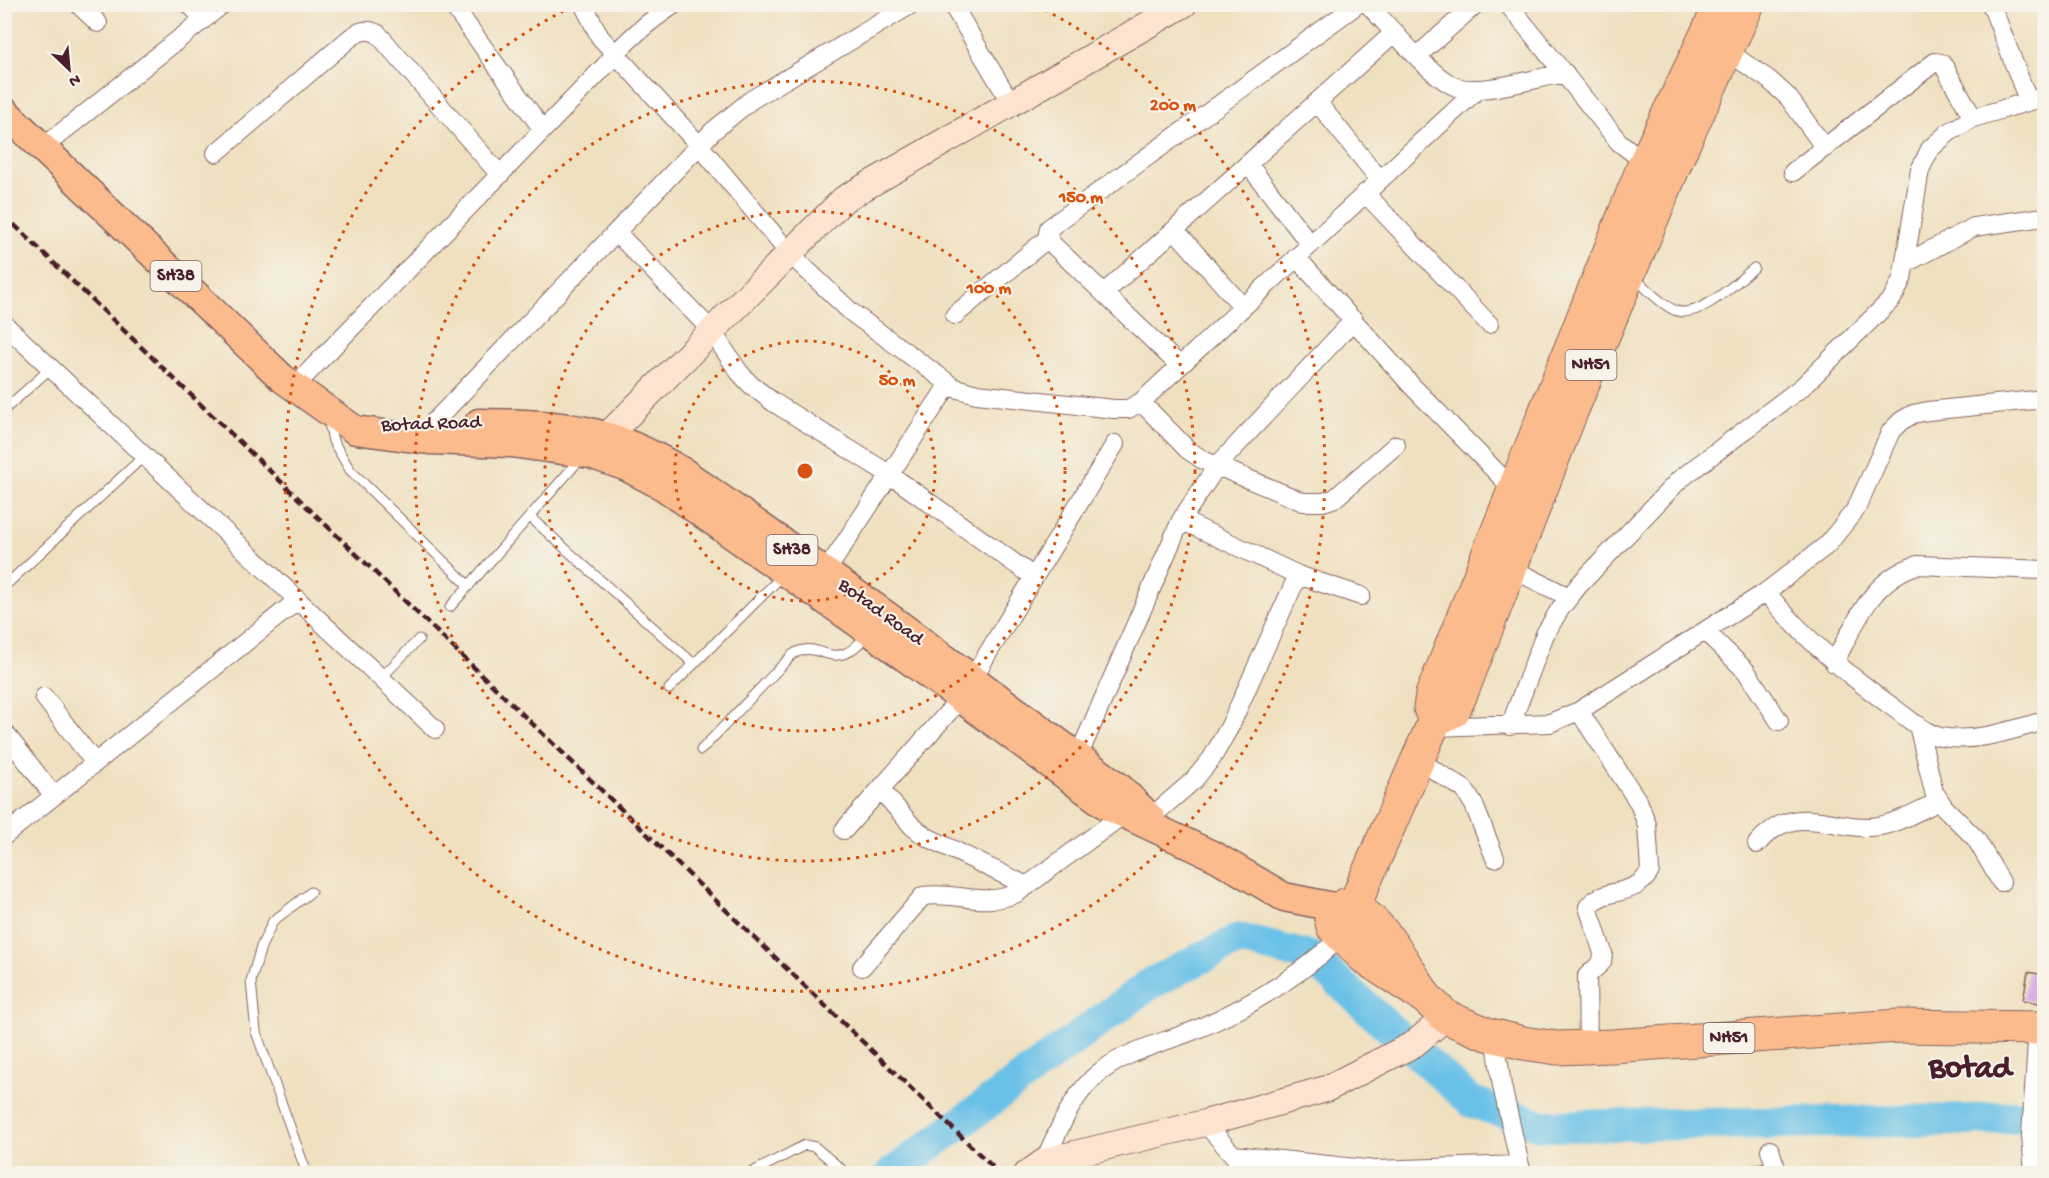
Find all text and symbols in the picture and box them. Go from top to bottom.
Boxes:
north arrow [39,39,99,99]
text: N [65,69,83,90]
text: 200 m [1150,96,1196,117]
text: 150 m [1058,188,1103,209]
road number: SH38 [150,261,201,291]
text: 100 m [966,279,1012,300]
road number: NH51 [1566,350,1616,380]
text: 50 m [879,371,916,392]
street label: Botad Road [380,412,484,438]
centre of rings [795,461,815,481]
road number: SH38 [766,535,818,565]
street label: Botad Road [832,574,929,653]
road number: NH51 [1704,1023,1754,1053]
district label: Botad [1928,1051,2015,1089]

